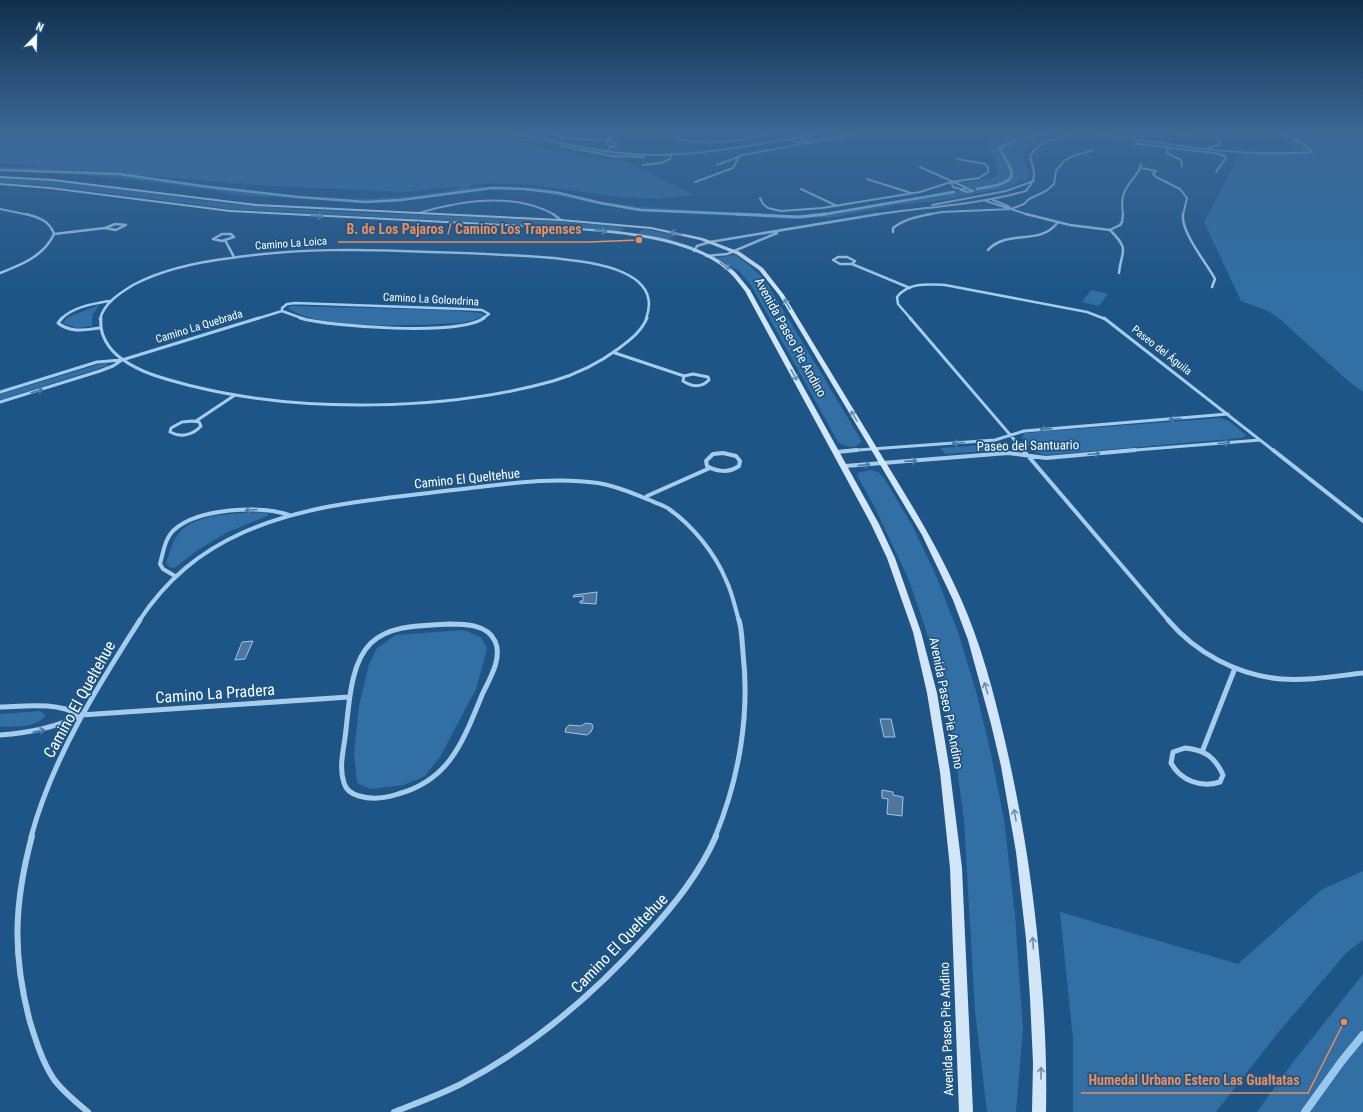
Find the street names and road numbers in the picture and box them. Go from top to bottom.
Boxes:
street label: Camino La Loica [254,234,328,253]
street label: Avenida Paseo Pie Andino [752,275,830,399]
street label: Camino La Golondrina [383,290,479,309]
street label: Camino La Quebrada [154,307,244,346]
street label: Paseo del Águila [1129,323,1194,378]
street label: Paseo del Santuario [977,437,1079,454]
street label: Camino El Queltehue [413,465,521,492]
street label: Avenida Paseo Pie Andino [926,636,967,770]
street label: Camino El Queltehue [39,637,119,761]
street label: Camino La Pradera [155,680,275,707]
street label: Camino El Queltehue [567,890,672,997]
street label: Avenida Paseo Pie Andino [937,962,956,1096]

